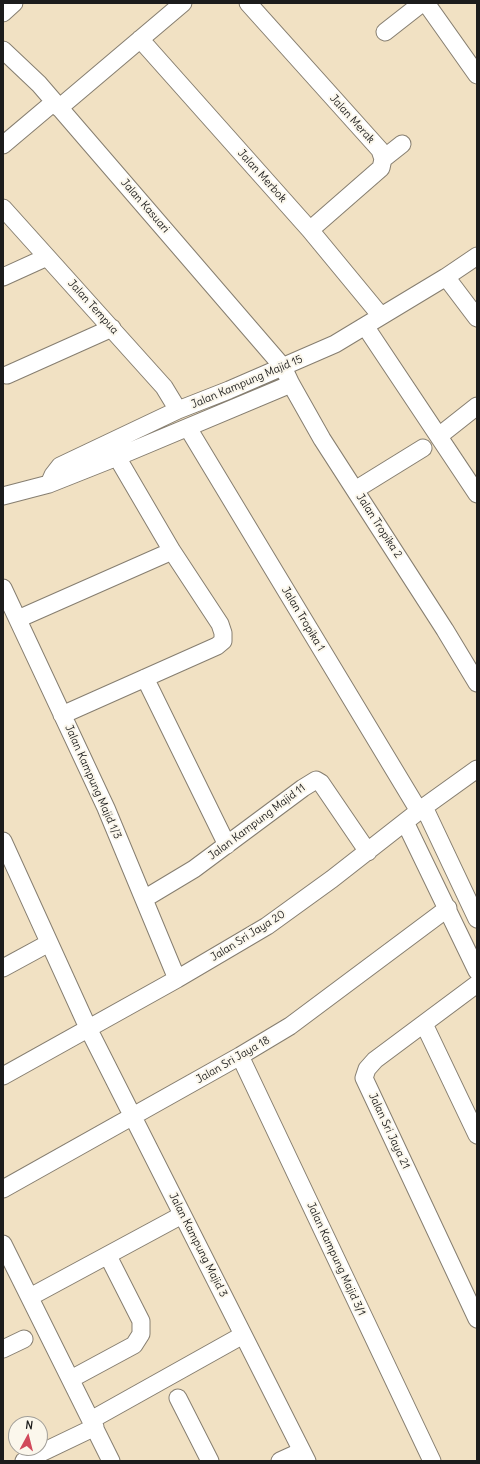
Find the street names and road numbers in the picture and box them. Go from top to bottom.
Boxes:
street label: Jalan Merak [327,92,377,146]
street label: Jalan Merbok [235,147,289,205]
street label: Jalan Kasuari [118,176,172,236]
street label: Jalan Tempua [65,277,121,337]
street label: Jalan Kampung Majid 15 [189,353,305,411]
street label: Jalan Tropika 2 [353,491,405,561]
street label: Jalan Tropika 1 [279,584,327,654]
street label: Jalan Kampung Majid 1/3 [62,723,124,841]
street label: Jalan Kampung Majid 11 [206,781,308,863]
street label: Jalan Sri Jaya 20 [208,908,288,964]
street label: Jalan Sri Jaya 18 [194,1034,272,1086]
street label: Jalan Sri Jaya 21 [366,1091,412,1171]
street label: Jalan Kampung Majid 3 [166,1191,230,1299]
street label: Jalan Kampung Majid 3/1 [304,1200,368,1318]

